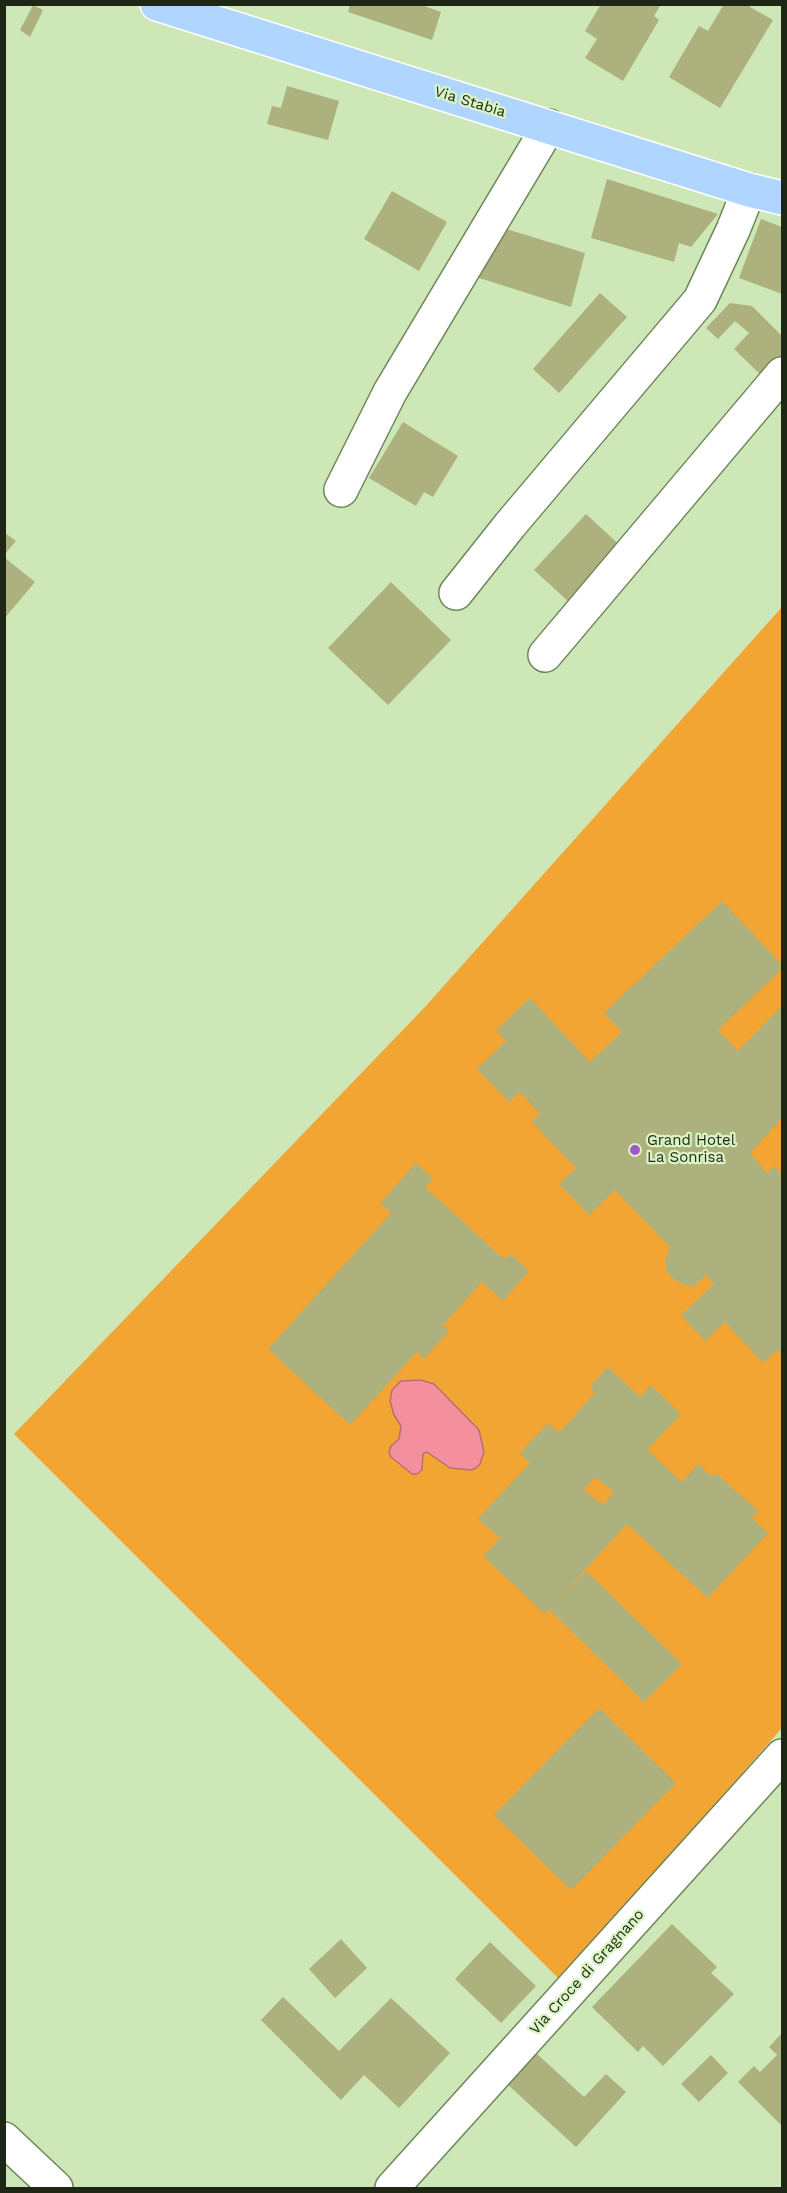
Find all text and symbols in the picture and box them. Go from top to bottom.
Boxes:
street label: Via Stabia [432,83,508,121]
place label: Grand Hotel La Sonrisa [647,1132,735,1167]
marker: Grand Hotel La Sonrisa [628,1143,642,1157]
street label: Via Croce di Gragnano [526,1906,648,2038]

